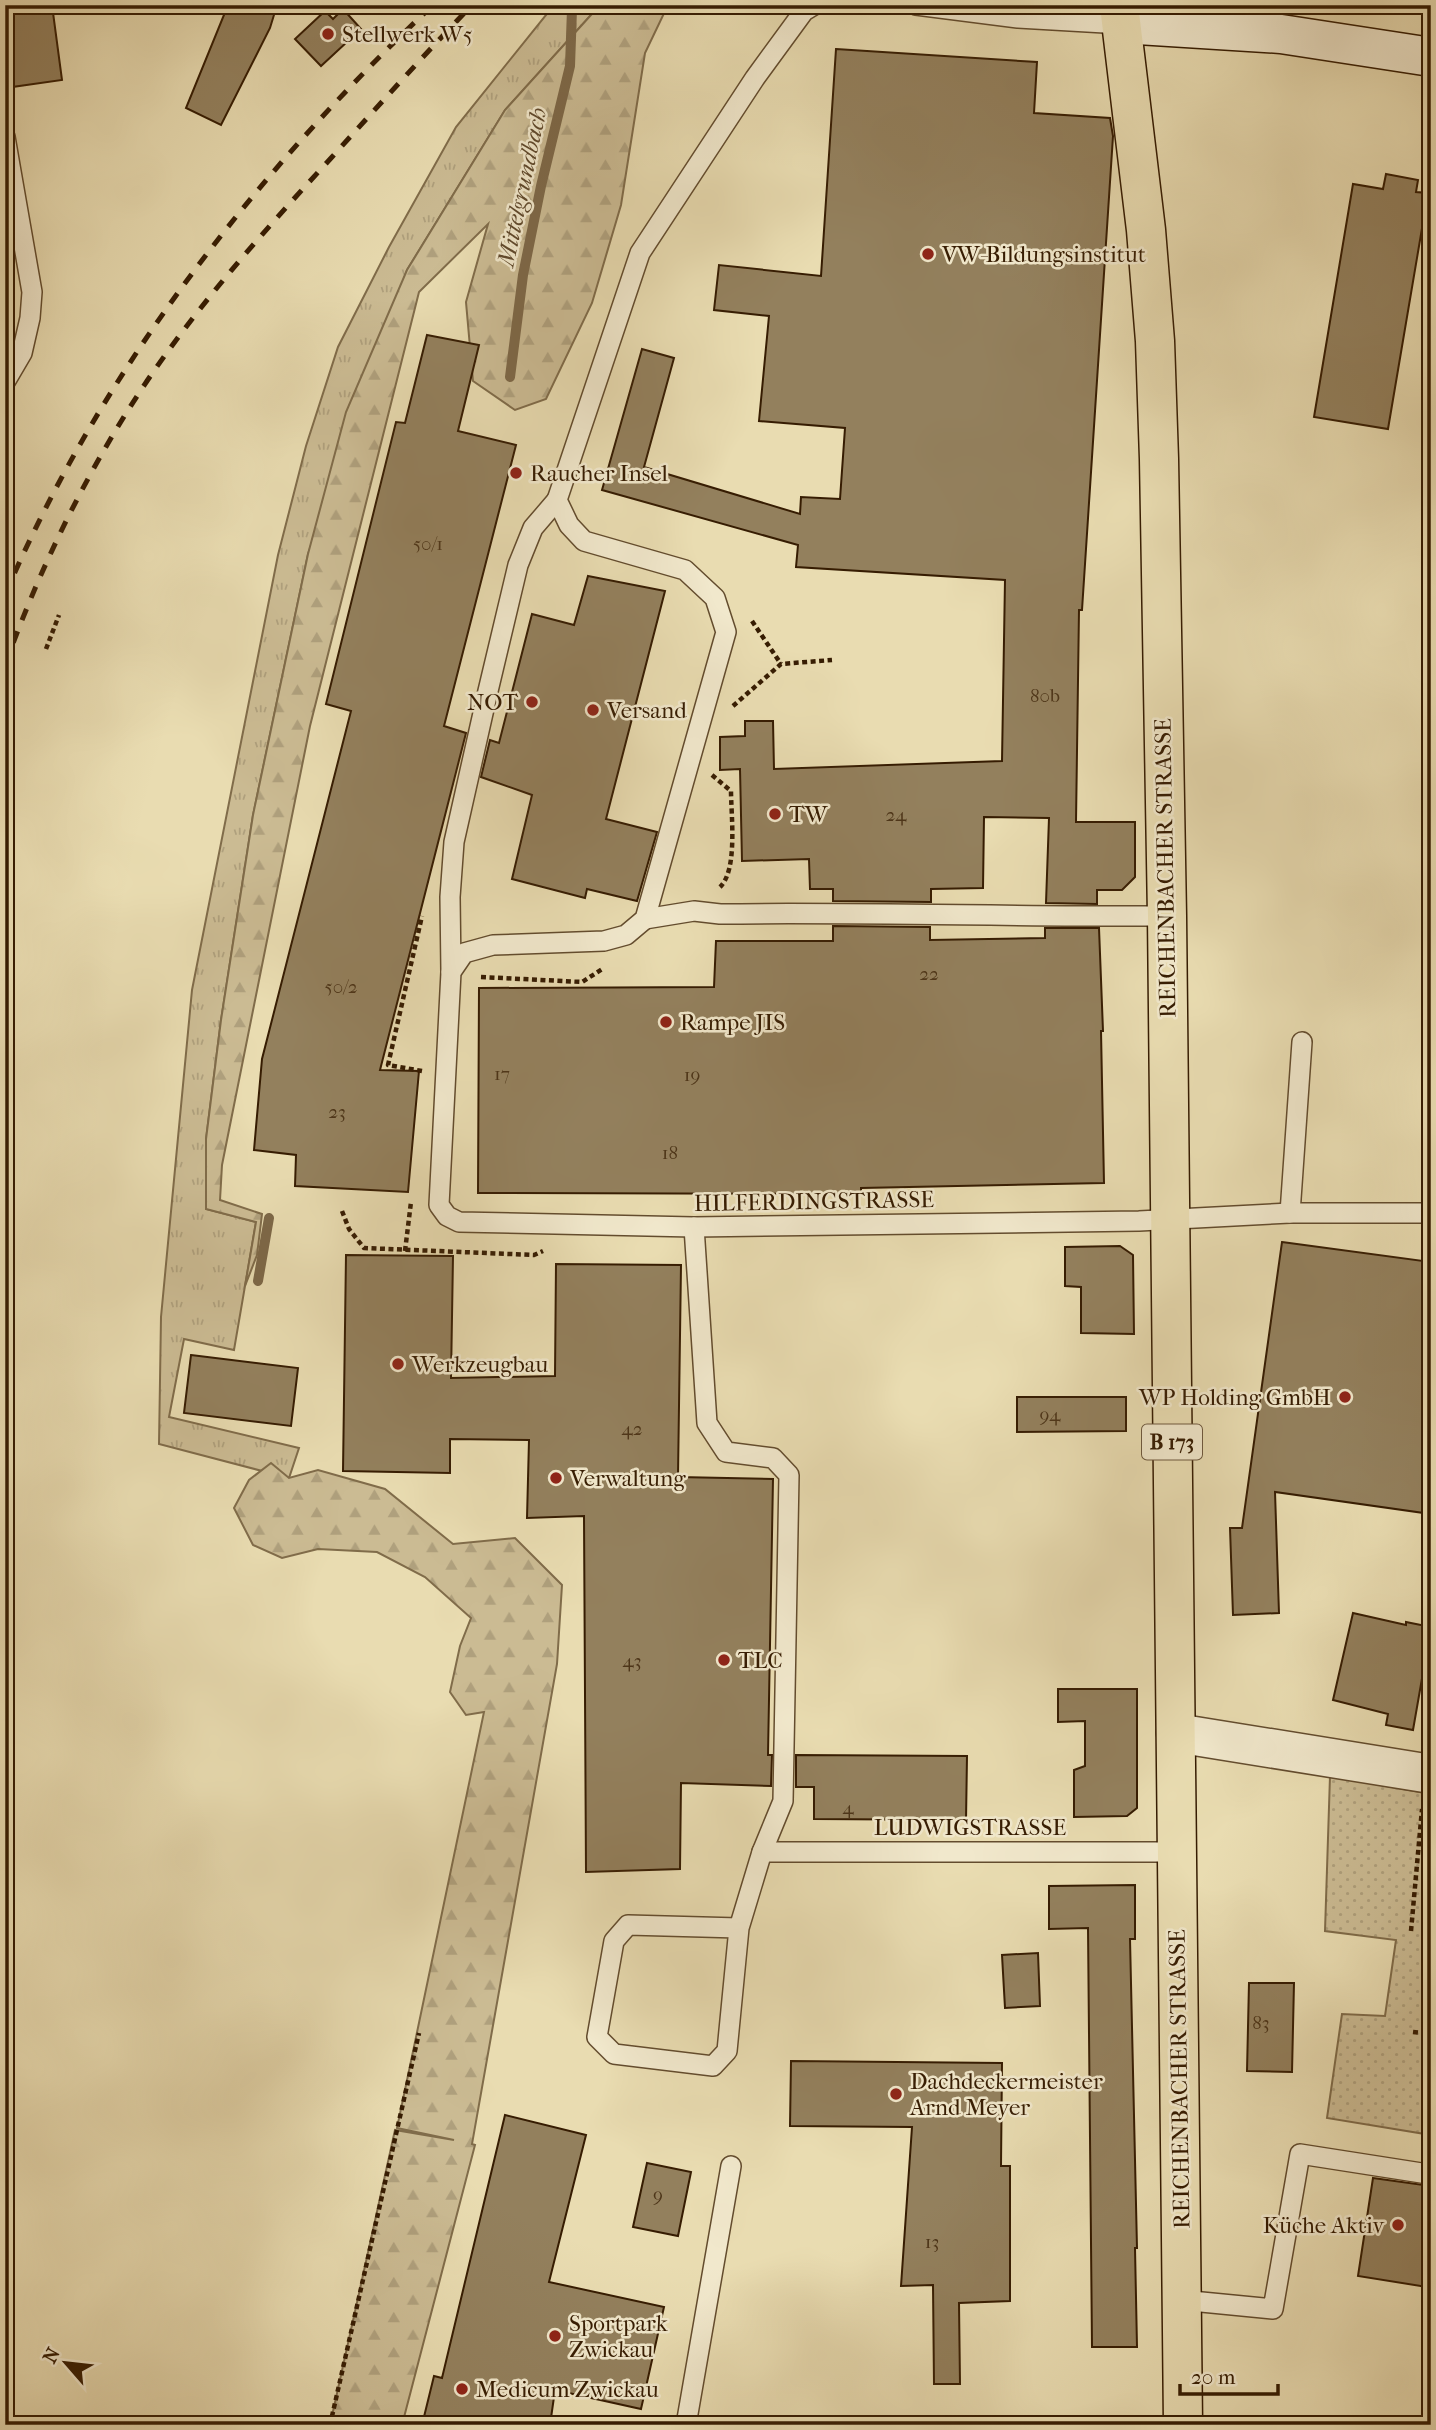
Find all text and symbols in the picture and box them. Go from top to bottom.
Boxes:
place label: Stellwerk W5 [342,21,473,48]
marker: Stellwerk W5 [320,26,336,42]
water label: Mittelgrundbach [491,105,552,271]
place label: VW-Bildungsinstitut [941,241,1146,268]
marker: VW-Bildungsinstitut [920,246,936,262]
place label: Raucher Insel [530,460,669,487]
marker: Raucher Insel [508,465,524,481]
house number: 50/1 [413,533,443,555]
house number: 80b [1030,685,1060,707]
place label: NOT [467,689,518,716]
marker: NOT [524,694,540,710]
place label: Versand [606,697,687,724]
marker: Versand [585,702,601,718]
street label: REICHENBACHER STRASSE [1149,718,1182,1018]
place label: TW [789,801,829,828]
house number: 24 [886,804,907,826]
marker: TW [767,806,783,822]
house number: 22 [919,963,939,985]
house number: 50/2 [324,976,358,998]
place label: Rampe JIS [680,1009,785,1036]
marker: Rampe JIS [658,1014,674,1030]
house number: 17 [494,1063,510,1085]
house number: 19 [684,1064,700,1086]
house number: 23 [328,1101,346,1123]
house number: 18 [662,1142,678,1164]
street label: HILFERDINGSTRASSE [694,1186,934,1217]
place label: Werkzeugbau [411,1351,548,1378]
marker: Werkzeugbau [390,1356,406,1372]
place label: WP Holding GmbH [1138,1384,1331,1411]
marker: WP Holding GmbH [1337,1389,1353,1405]
house number: 94 [1039,1404,1061,1426]
house number: 42 [622,1418,643,1440]
road number: B 173 [1142,1424,1202,1460]
place label: Verwaltung [569,1465,686,1492]
marker: Verwaltung [548,1470,564,1486]
place label: TLC [738,1647,783,1674]
house number: 43 [622,1650,642,1672]
marker: TLC [716,1652,732,1668]
house number: 4 [842,1797,854,1819]
street label: LUDWIGSTRASSE [874,1814,1066,1841]
street label: REICHENBACHER STRASSE [1163,1929,1196,2229]
house number: 83 [1252,2012,1270,2034]
place label: Dachdeckermeister Arnd Meyer [909,2068,1103,2121]
marker: Dachdeckermeister Arnd Meyer [888,2086,904,2102]
house number: 9 [653,2184,663,2206]
place label: Küche Aktiv [1263,2212,1385,2239]
marker: Küche Aktiv [1390,2217,1406,2233]
house number: 13 [925,2231,939,2253]
place label: Sportpark Zwickau [569,2310,669,2363]
north arrow [32,2328,102,2398]
marker: Sportpark Zwickau [547,2328,563,2344]
text: N [39,2343,65,2367]
scale bar [1180,2353,1278,2397]
text: 20 m [1191,2365,1236,2389]
place label: Medicum Zwickau [476,2376,659,2403]
marker: Medicum Zwickau [454,2381,470,2397]

